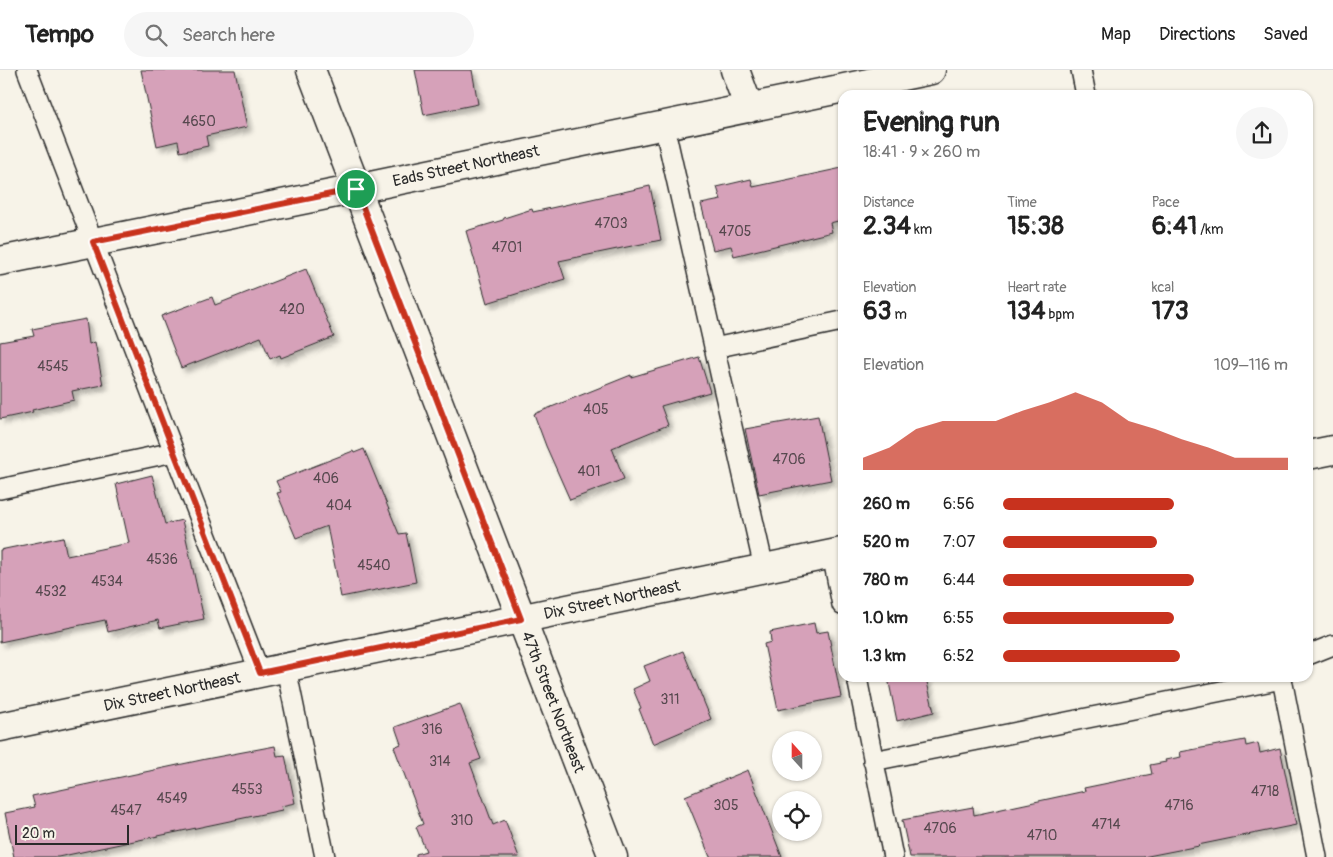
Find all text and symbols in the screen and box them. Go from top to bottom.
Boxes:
search box [124,12,474,57]
text: Tempo [25,20,94,49]
icon: search [142,21,170,49]
text: Search here [182,23,275,47]
text: Map [1101,23,1131,46]
text: Directions [1159,23,1235,46]
text: Saved [1263,23,1308,46]
text: Evening run [863,105,1000,140]
button: share [1236,107,1288,159]
house number: 4650 [182,113,216,130]
street label: Eads Street Northeast [391,141,542,191]
text: 18:41 · 9 × 260 m [863,142,980,162]
pin [335,168,377,210]
icon: arrive [342,175,370,203]
text: Distance [863,194,914,211]
text: Time [1007,194,1037,211]
text: Pace [1152,194,1179,211]
text: 2.34 [863,211,911,242]
text: 15:38 [1007,211,1064,242]
text: 6:41 [1152,211,1197,242]
house number: 4703 [595,215,628,232]
text: km [911,221,932,238]
text: /km [1197,221,1224,238]
house number: 4705 [719,223,751,240]
house number: 4701 [492,239,522,256]
text: Elevation [863,279,916,296]
text: Heart rate [1007,279,1066,296]
text: kcal [1152,279,1174,296]
text: 63 [863,296,892,327]
text: 134 [1007,296,1046,327]
text: 173 [1152,296,1189,327]
house number: 420 [279,301,305,318]
text: m [892,306,907,323]
text: bpm [1046,306,1075,323]
text: Elevation [863,355,924,375]
text: 109–116 m [1214,355,1288,375]
house number: 4545 [37,358,69,375]
house number: 405 [583,401,609,418]
house number: 4706 [772,451,806,468]
house number: 401 [577,463,601,480]
house number: 406 [313,470,339,487]
text: 260 m [863,494,910,514]
text: 6:56 [943,494,975,514]
house number: 404 [326,497,352,514]
text: 520 m [863,532,909,552]
text: 7:07 [943,532,975,552]
house number: 4536 [146,551,178,568]
house number: 4540 [357,557,391,574]
text: 780 m [863,570,908,590]
text: 6:44 [943,570,975,590]
house number: 4534 [91,573,123,590]
street label: Dix Street Northeast [542,576,683,624]
house number: 4532 [35,583,67,600]
text: 1.0 km [863,608,908,628]
text: 6:55 [943,608,974,628]
street label: 47th Street Northeast [517,628,589,776]
text: 1.3 km [863,646,906,666]
text: 6:52 [943,646,974,666]
street label: Dix Street Northeast [102,668,243,716]
house number: 311 [661,691,679,708]
house number: 316 [421,721,443,738]
north arrow [772,731,822,781]
map controls [772,731,822,841]
house number: 314 [429,753,451,770]
house number: 4553 [231,781,263,798]
house number: 4718 [1251,783,1279,800]
house number: 4549 [156,790,188,807]
button: locate [772,791,822,841]
house number: 305 [714,797,738,814]
house number: 4716 [1164,797,1194,814]
house number: 4547 [110,802,142,819]
house number: 310 [451,812,473,829]
house number: 4714 [1091,816,1121,833]
house number: 4706 [923,820,957,837]
scale bar [15,822,129,845]
text: 20 m [22,825,55,842]
house number: 4710 [1027,827,1057,844]

